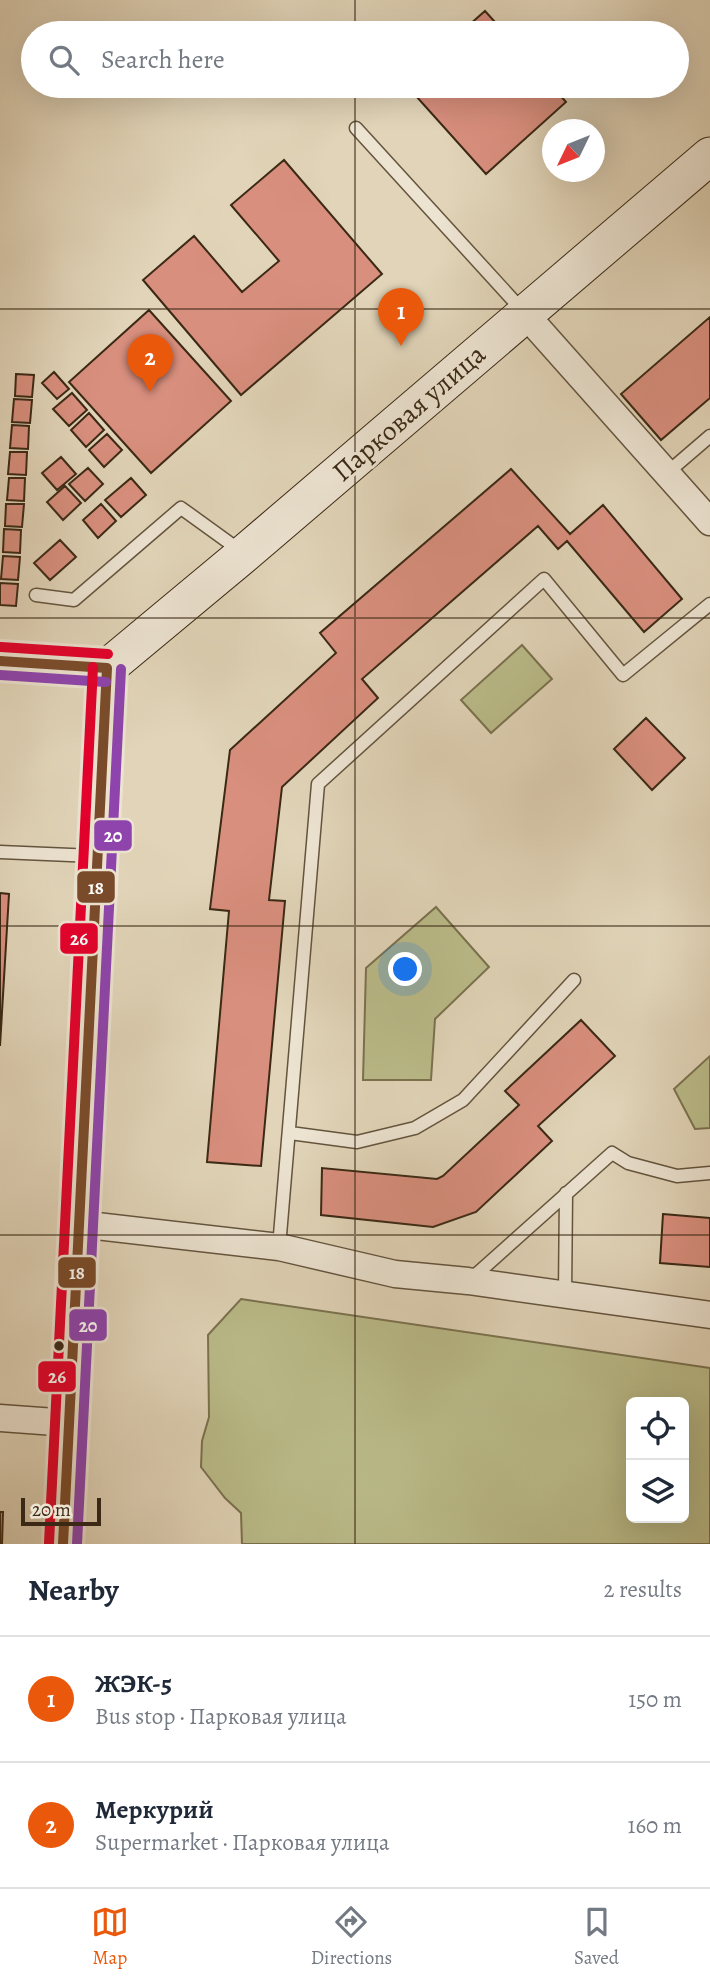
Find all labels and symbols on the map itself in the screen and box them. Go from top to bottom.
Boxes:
north arrow [542,119,605,182]
pin: 1 [378,288,424,346]
pin: 2 [127,334,173,392]
street label: Парковая улица [324,336,494,490]
line badge: 20 [93,819,133,852]
text: 20 [104,823,123,849]
line badge: 18 [76,870,116,904]
text: 18 [88,875,104,901]
line badge: 26 [59,922,99,955]
text: 26 [70,926,88,952]
your location [388,952,422,986]
line badge: 18 [57,1256,97,1289]
text: 18 [69,1260,85,1286]
line badge: 20 [68,1308,108,1342]
text: 20 [79,1313,98,1339]
unlabelled marker [52,1339,66,1353]
line badge: 26 [37,1360,77,1393]
text: 26 [48,1364,66,1390]
scale bar [21,1495,102,1527]

